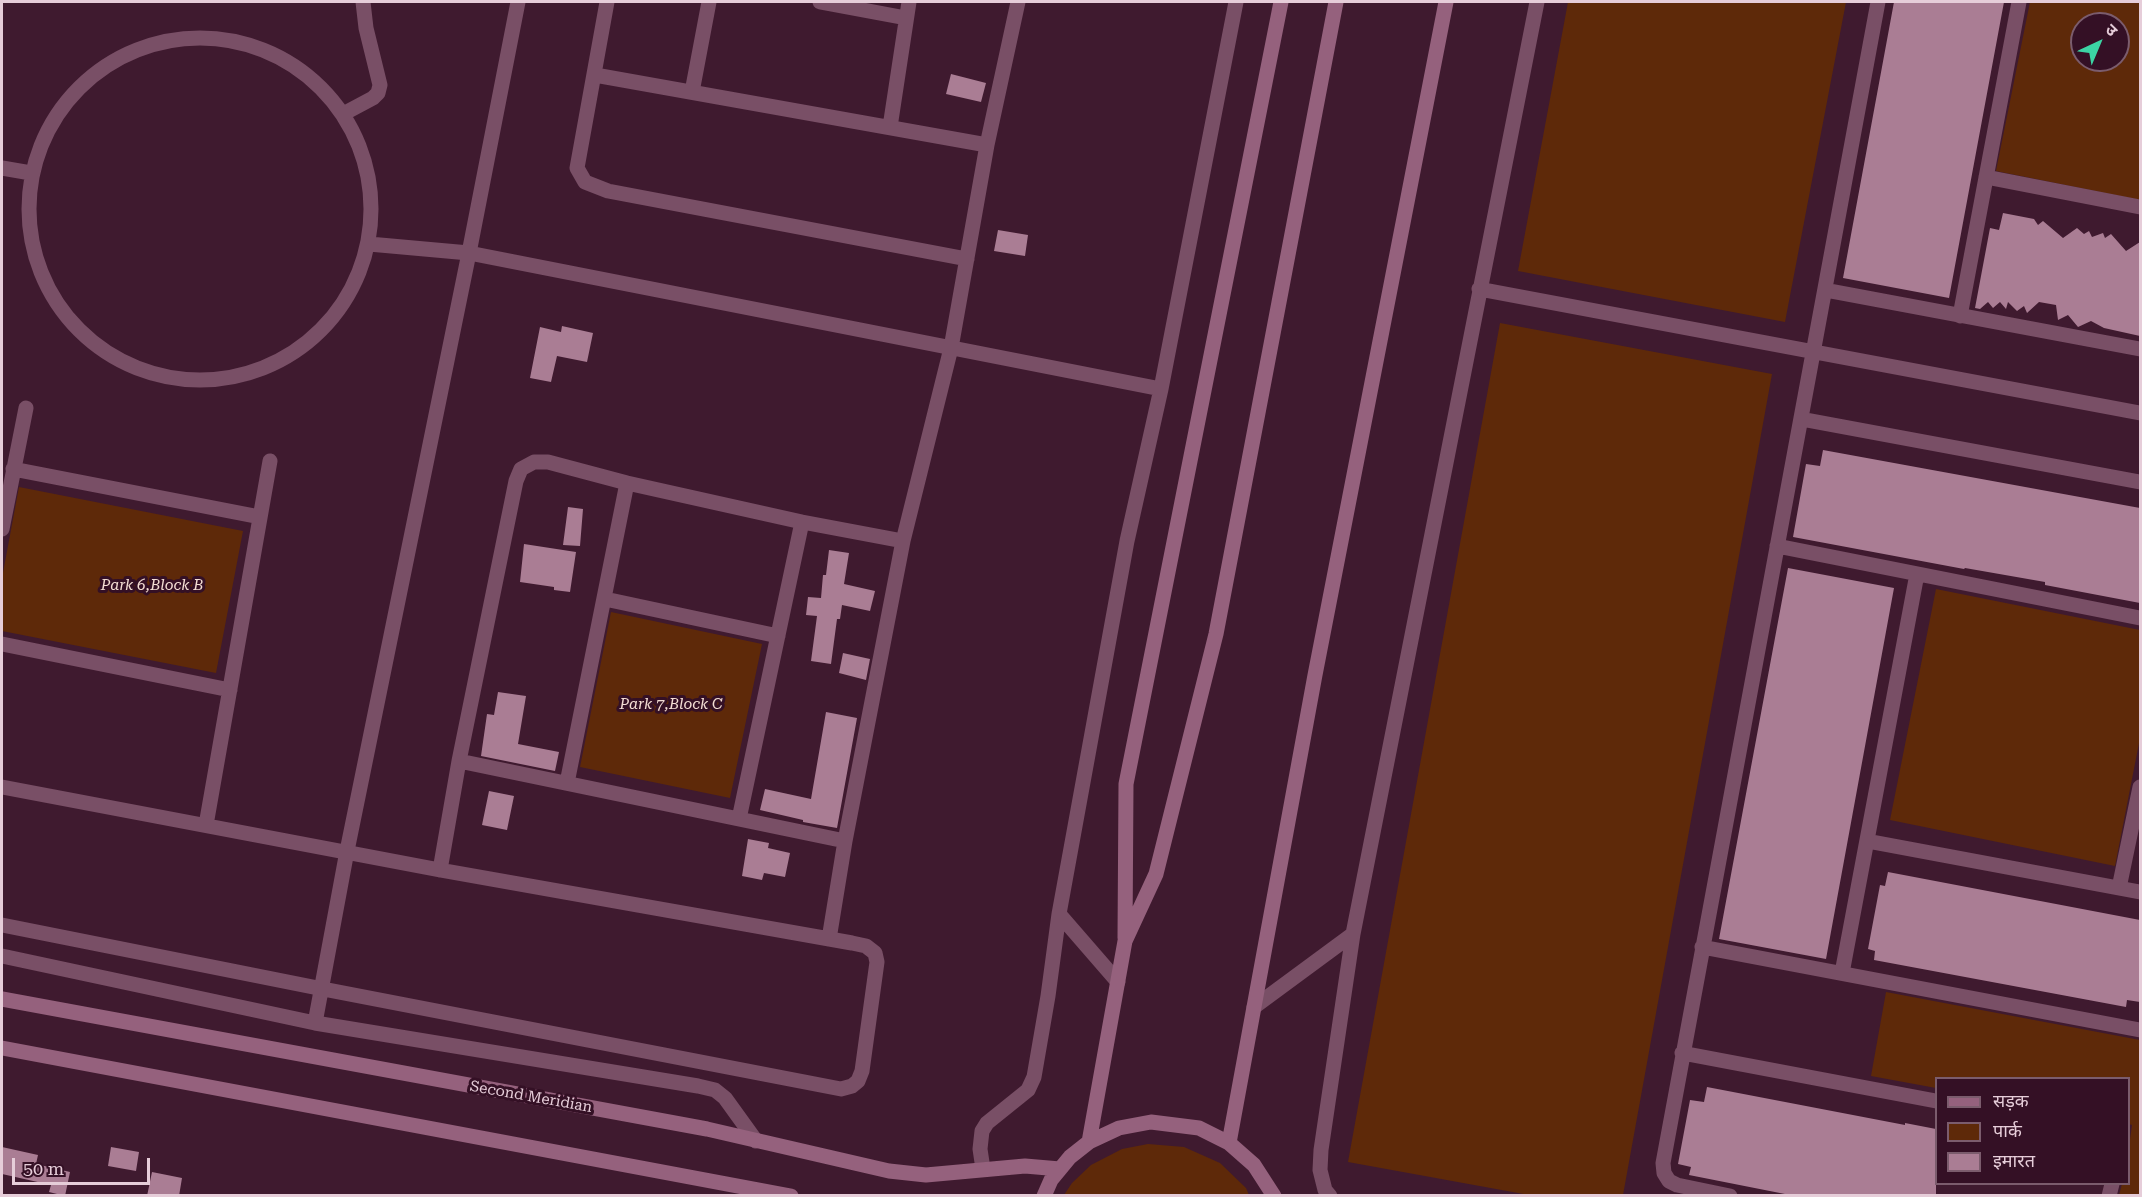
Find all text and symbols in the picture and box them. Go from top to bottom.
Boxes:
north arrow [2070,12,2130,72]
text: उ [2101,20,2121,40]
park label: Park 6,Block B [101,577,203,595]
park label: Park 7,Block C [619,696,723,714]
street label: Second Meridian [468,1077,594,1117]
legend [1935,1077,2130,1185]
text: सड़क [1993,1090,2029,1111]
text: पार्क [1993,1120,2022,1141]
scale bar [15,1146,153,1184]
text: इमारत [1993,1150,2035,1171]
text: 50 m [23,1158,64,1179]

